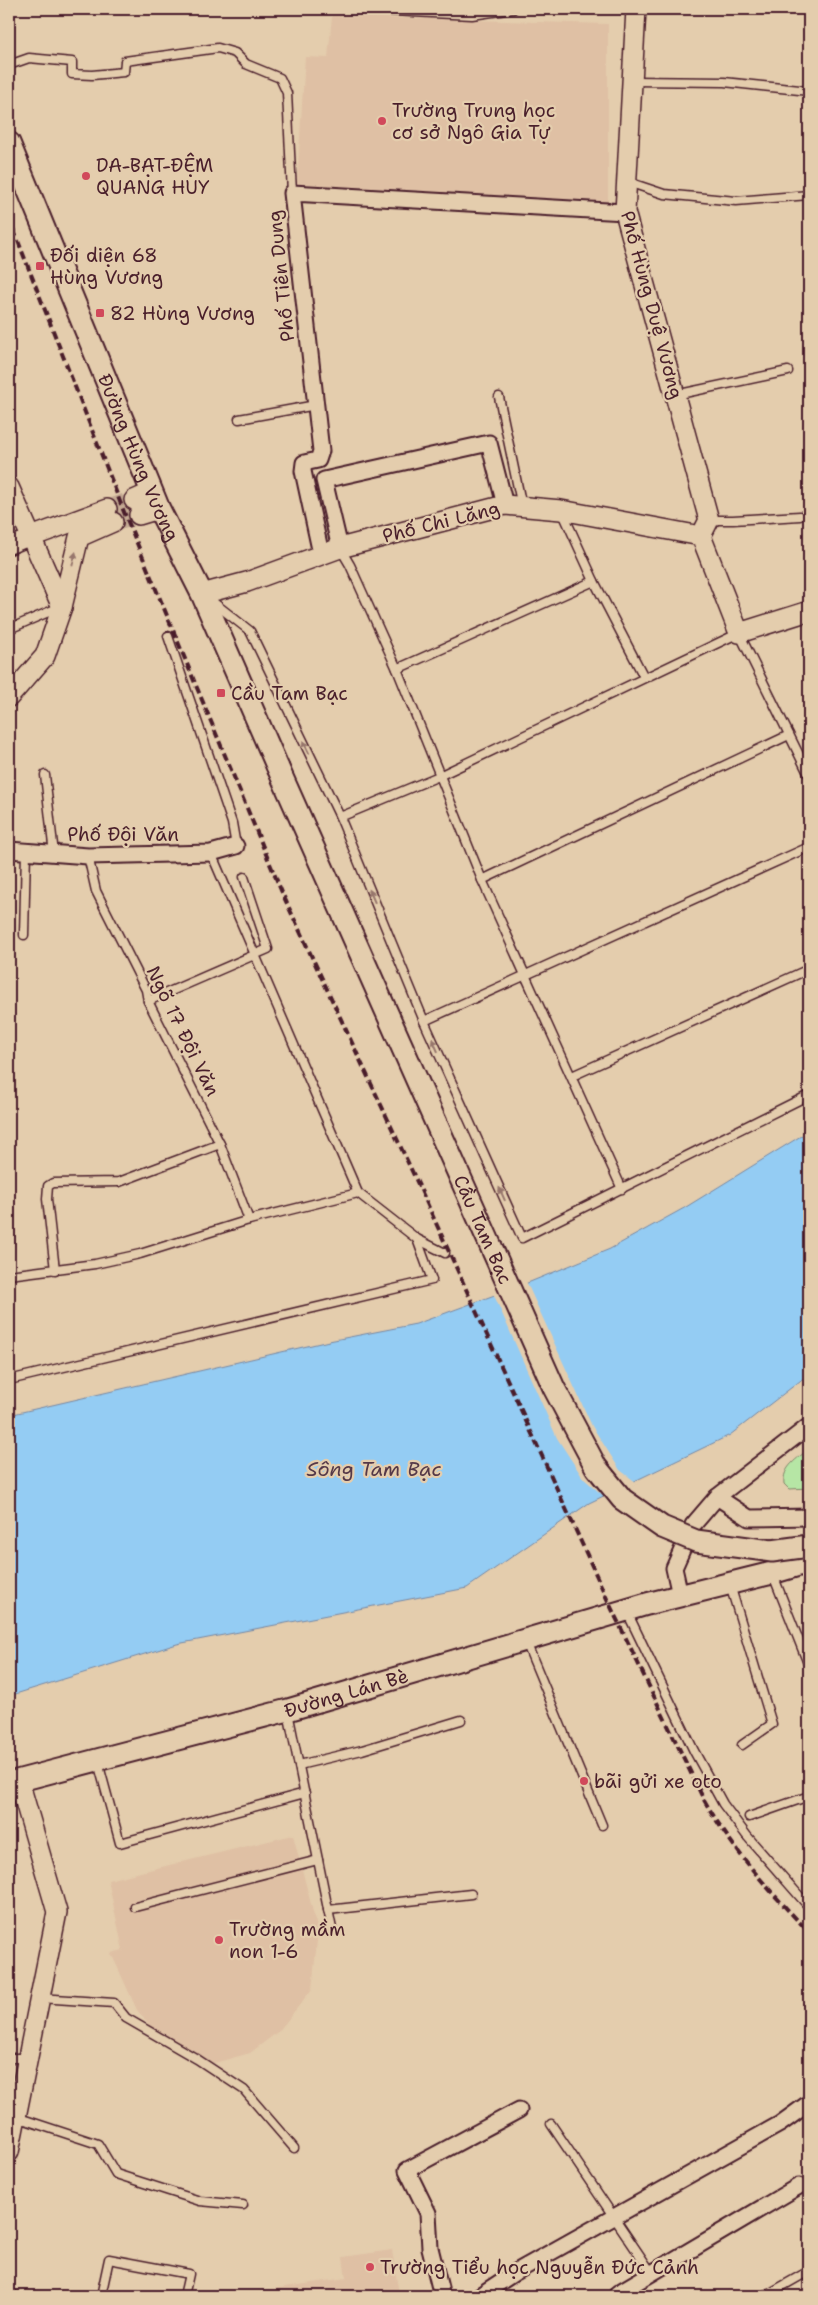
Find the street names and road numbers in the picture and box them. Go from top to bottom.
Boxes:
street label: Phố Hùng Duệ Vương [615,208,689,402]
street label: Phố Tiên Dung [262,209,300,343]
street label: Đường Hùng Vương [92,370,186,545]
street label: Phố Chi Lăng [380,495,502,549]
street label: Phố Đội Văn [67,822,179,847]
street label: Ngõ 17 Đội Văn [141,962,225,1100]
street label: Cầu Tam Bạc [448,1171,519,1288]
street label: Đường Lán Bè [281,1663,411,1723]

